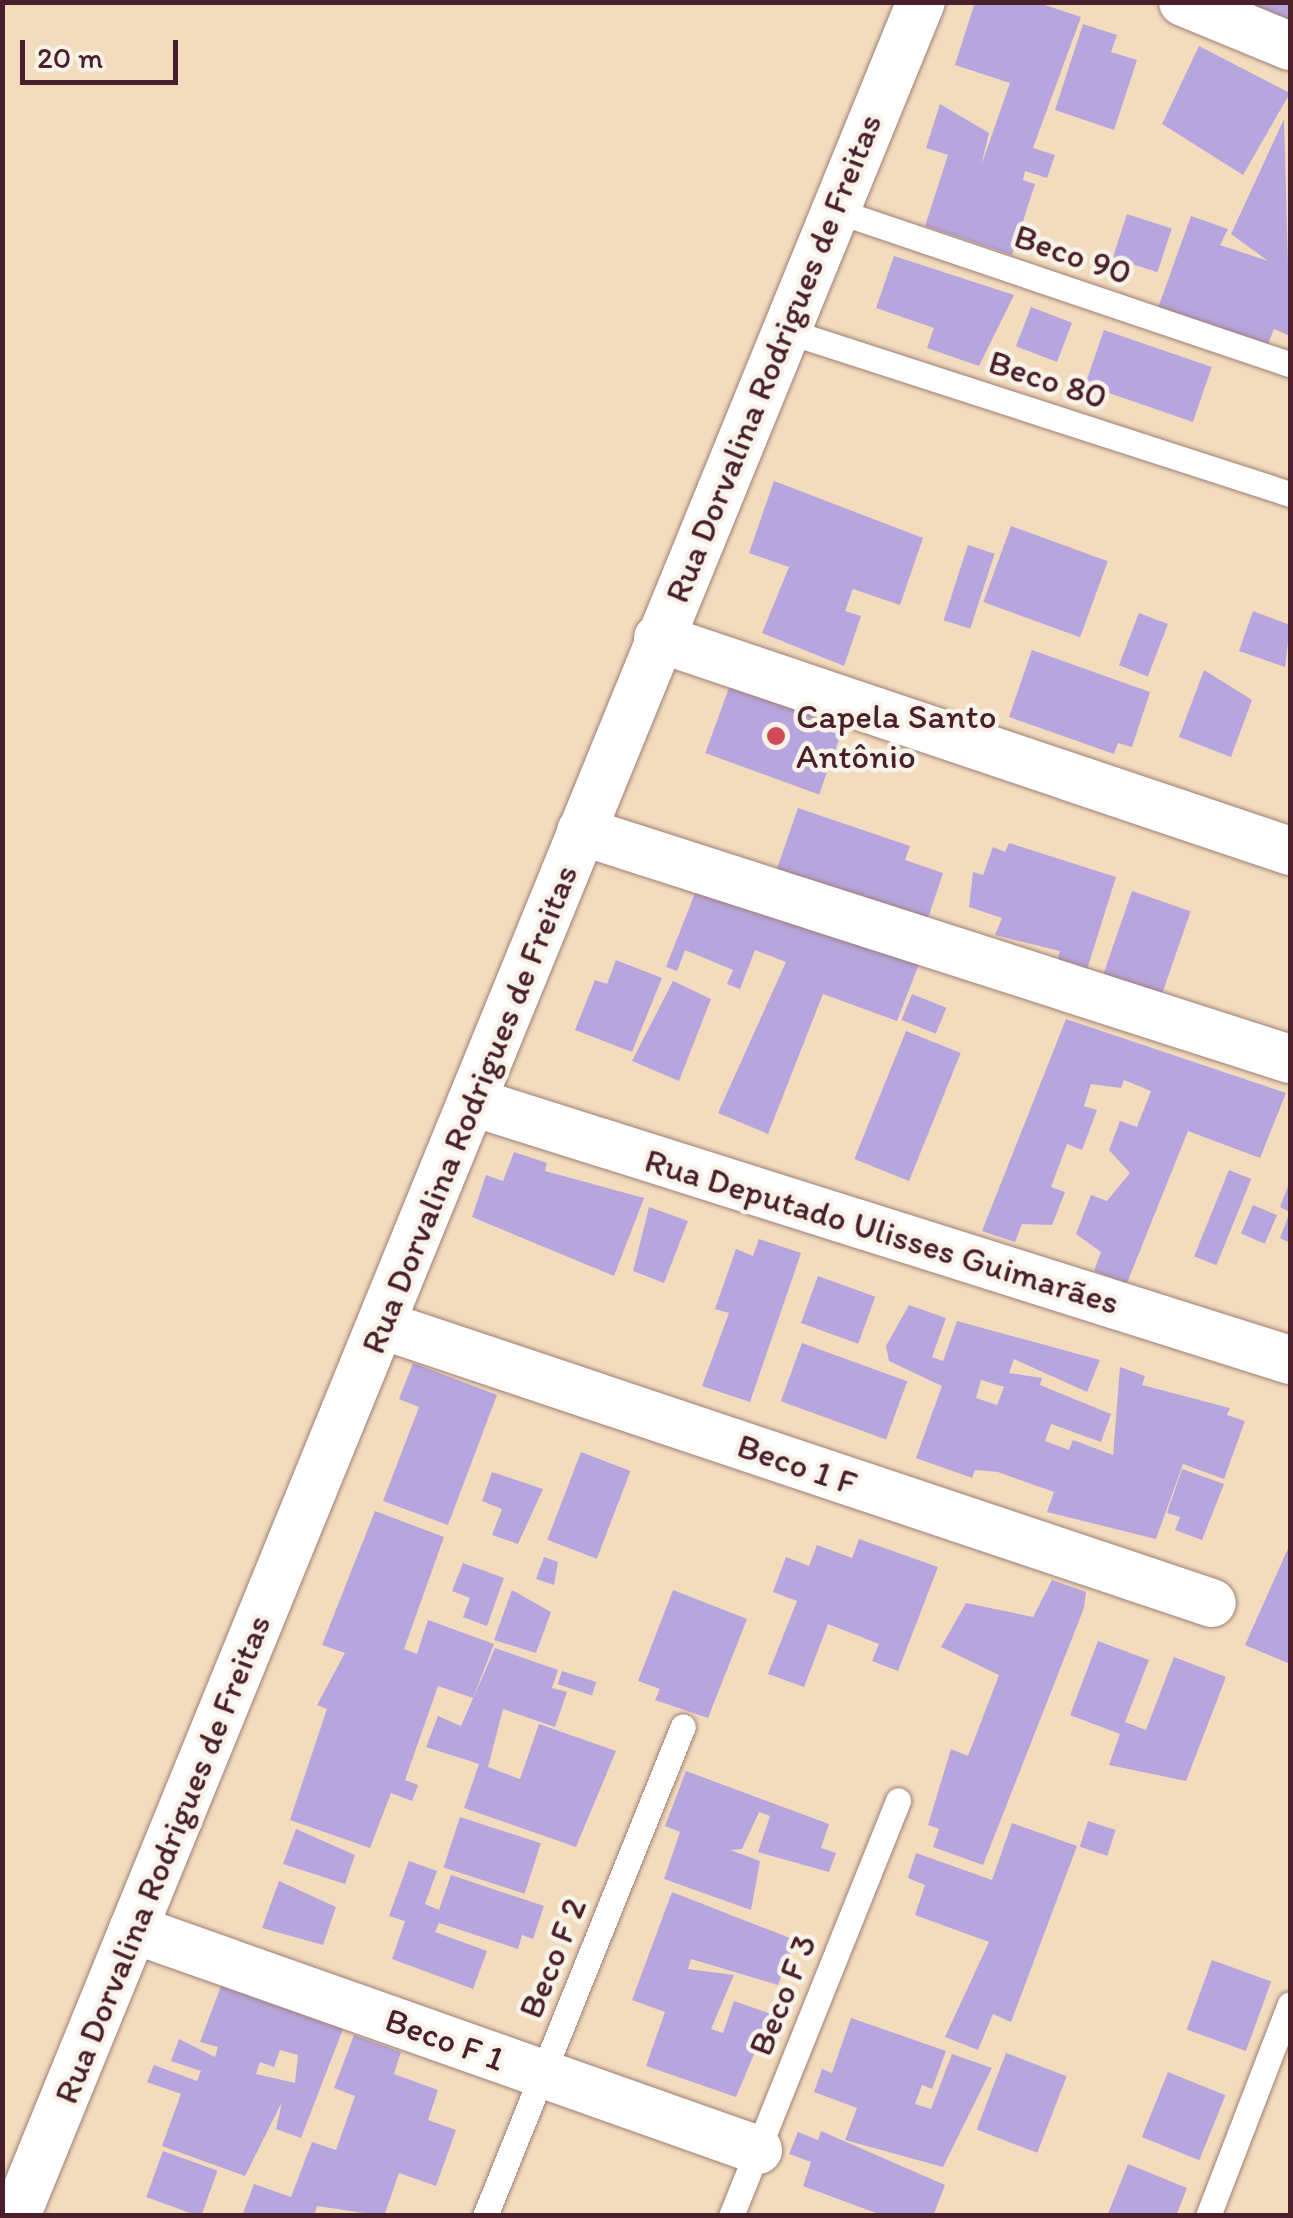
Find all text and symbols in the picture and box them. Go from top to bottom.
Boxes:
scale bar [25,20,182,82]
text: 20 m [37,39,103,76]
street label: Rua Dorvalina Rodrigues de Freitas [655,107,891,609]
street label: Beco 90 [1009,214,1137,294]
street label: Beco 80 [983,340,1113,418]
place label: Capela Santo Antônio [796,695,996,777]
marker: Capela Santo Antônio [765,725,787,747]
street label: Rua Dorvalina Rodrigues de Freitas [351,858,587,1360]
street label: Rua Deputado Ulisses Guimarães [638,1138,1126,1324]
street label: Beco 1 F [732,1424,862,1504]
street label: Rua Dorvalina Rodrigues de Freitas [44,1608,280,2110]
street label: Beco F 2 [509,1892,595,2024]
street label: Beco F 3 [739,1929,825,2061]
street label: Beco F 1 [380,1998,510,2080]

